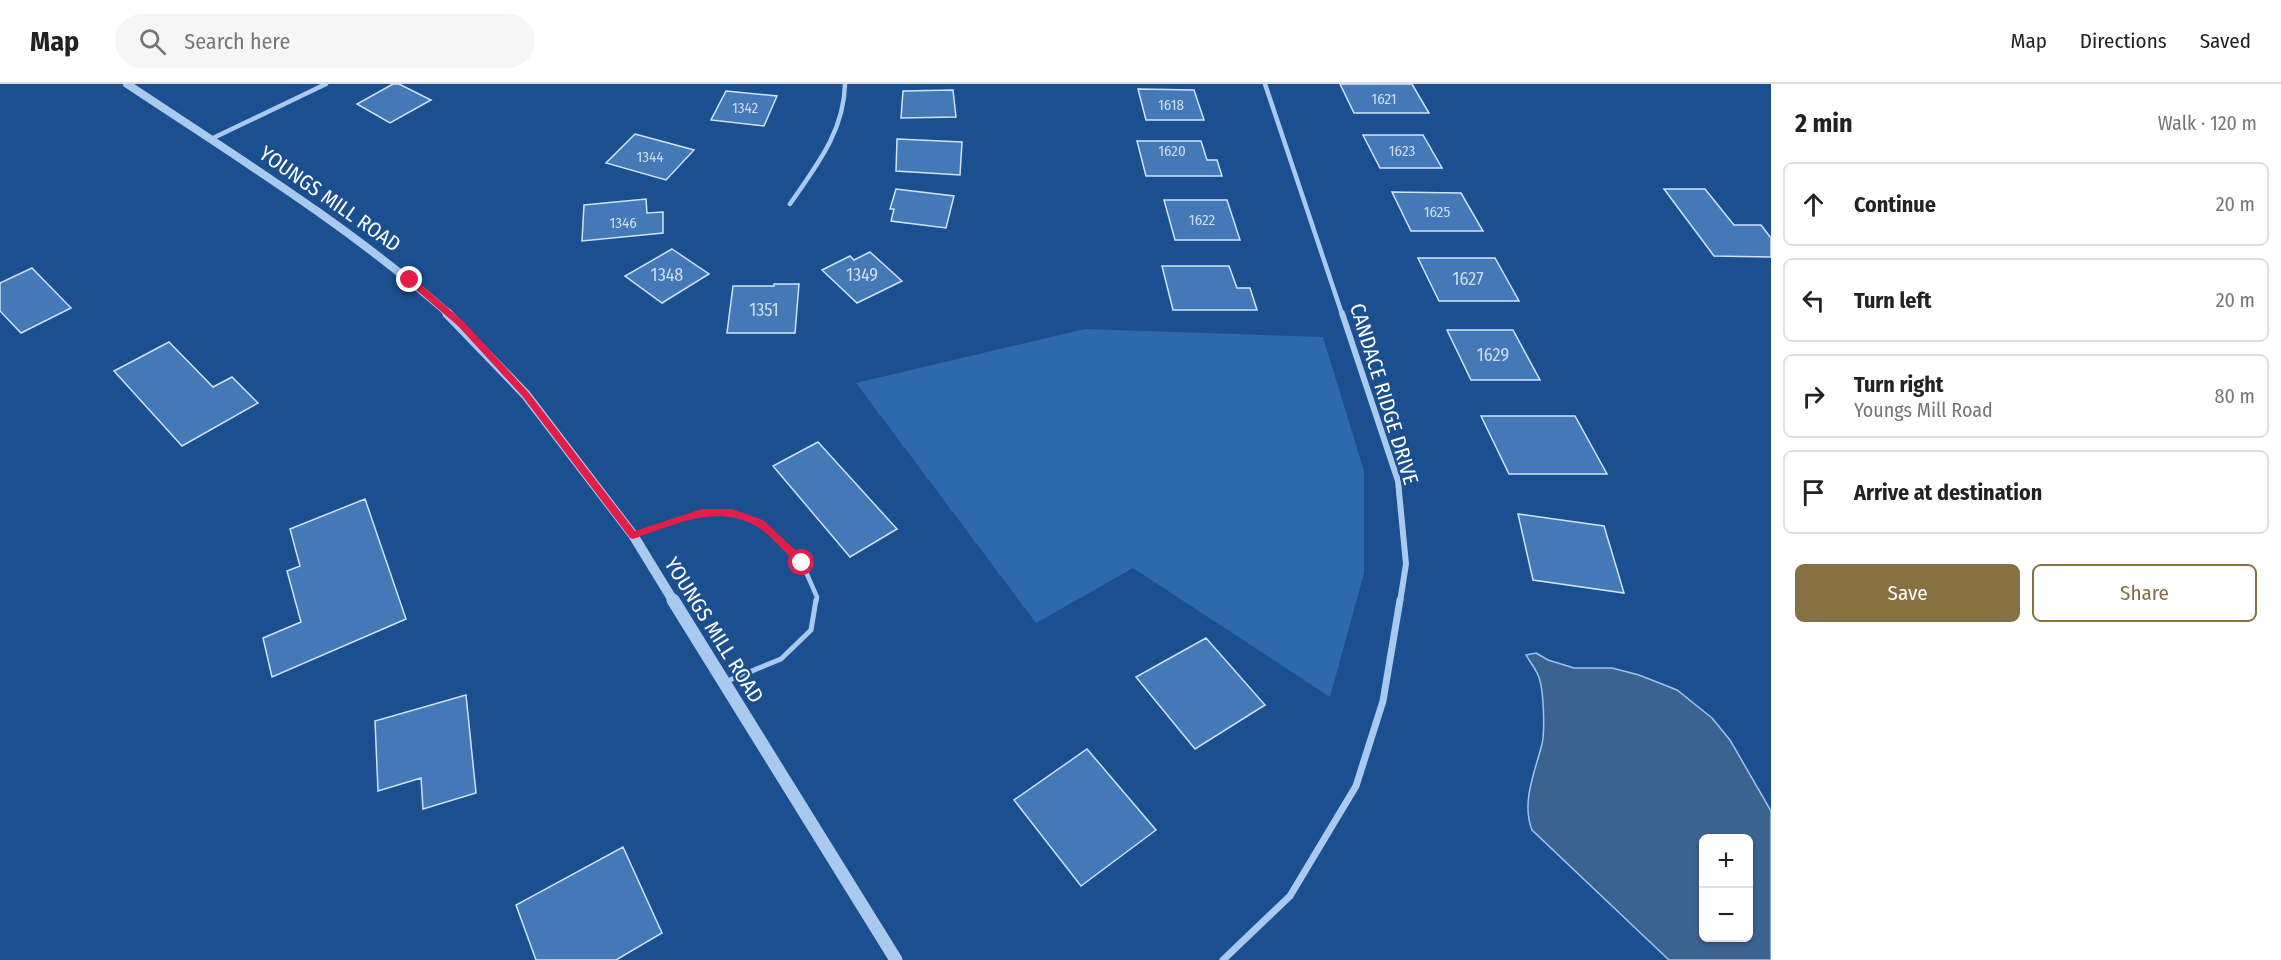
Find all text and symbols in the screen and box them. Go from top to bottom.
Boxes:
search box [115,14,535,68]
text: Map [30,25,79,58]
icon: search [136,25,169,58]
text: Search here [184,28,290,55]
text: Map [2010,28,2047,54]
text: Directions [2080,28,2167,54]
text: Saved [2200,28,2251,54]
house number: 1621 [1371,90,1397,108]
house number: 1618 [1158,96,1184,114]
house number: 1342 [732,99,758,117]
text: 2 min [1795,108,1853,139]
text: Walk · 120 m [2158,111,2257,135]
street label: YOUNGS MILL ROAD [254,140,406,258]
house number: 1620 [1158,142,1186,160]
house number: 1623 [1389,142,1415,160]
house number: 1344 [636,148,664,166]
icon: ahead [1797,188,1830,221]
text: Continue [1854,191,1936,218]
text: 20 m [2216,192,2255,216]
house number: 1625 [1424,203,1450,221]
house number: 1622 [1189,211,1216,229]
house number: 1346 [609,214,637,232]
house number: 1348 [651,264,683,286]
house number: 1349 [846,264,878,286]
route end [396,266,422,292]
house number: 1627 [1453,268,1483,290]
icon: left [1797,284,1830,317]
text: Turn left [1854,287,1932,314]
text: 20 m [2216,288,2255,312]
house number: 1351 [749,299,779,321]
street label: CANDACE RIDGE DRIVE [1344,300,1424,488]
house number: 1629 [1477,344,1509,366]
text: Turn right [1854,371,1943,398]
icon: right [1797,380,1830,413]
text: 80 m [2215,384,2255,408]
text: Youngs Mill Road [1854,398,1993,422]
icon: arrive [1797,476,1830,509]
text: Arrive at destination [1854,479,2042,506]
route start [788,549,814,575]
street label: YOUNGS MILL ROAD [659,552,769,708]
button: Save [1795,564,2020,622]
button: Share [2032,564,2257,622]
map controls [1699,834,1753,942]
button: + [1699,834,1753,888]
button: − [1699,888,1753,942]

